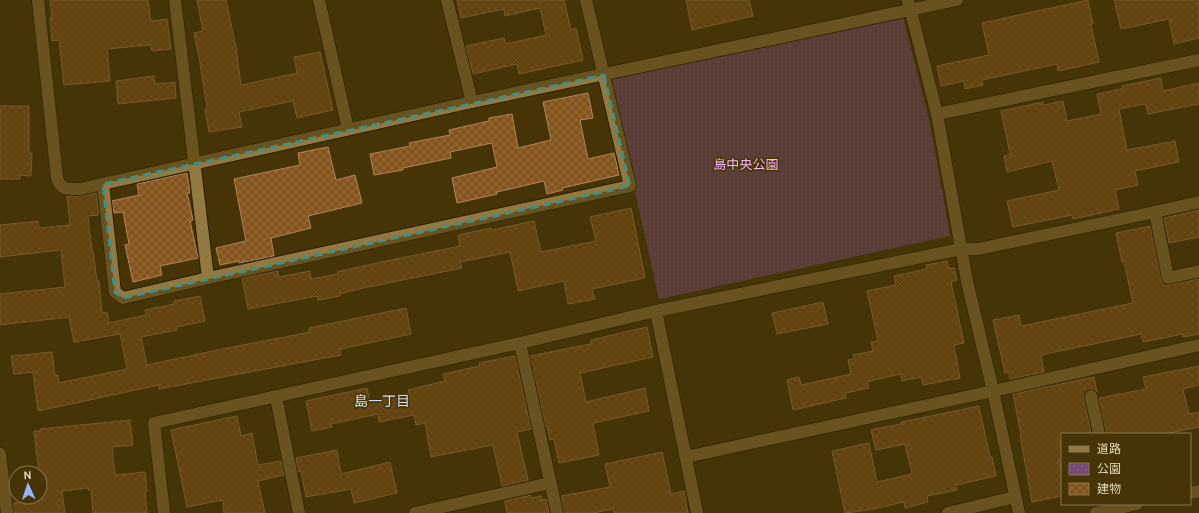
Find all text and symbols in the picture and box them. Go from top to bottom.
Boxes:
park label: 島中央公園 [713,158,779,174]
district label: 島一丁目 [354,394,410,411]
legend [1061,433,1191,505]
text: 道路 [1097,442,1121,458]
text: 公園 [1097,462,1121,478]
north arrow [8,465,48,505]
text: N [23,469,32,483]
text: 建物 [1097,482,1121,498]

